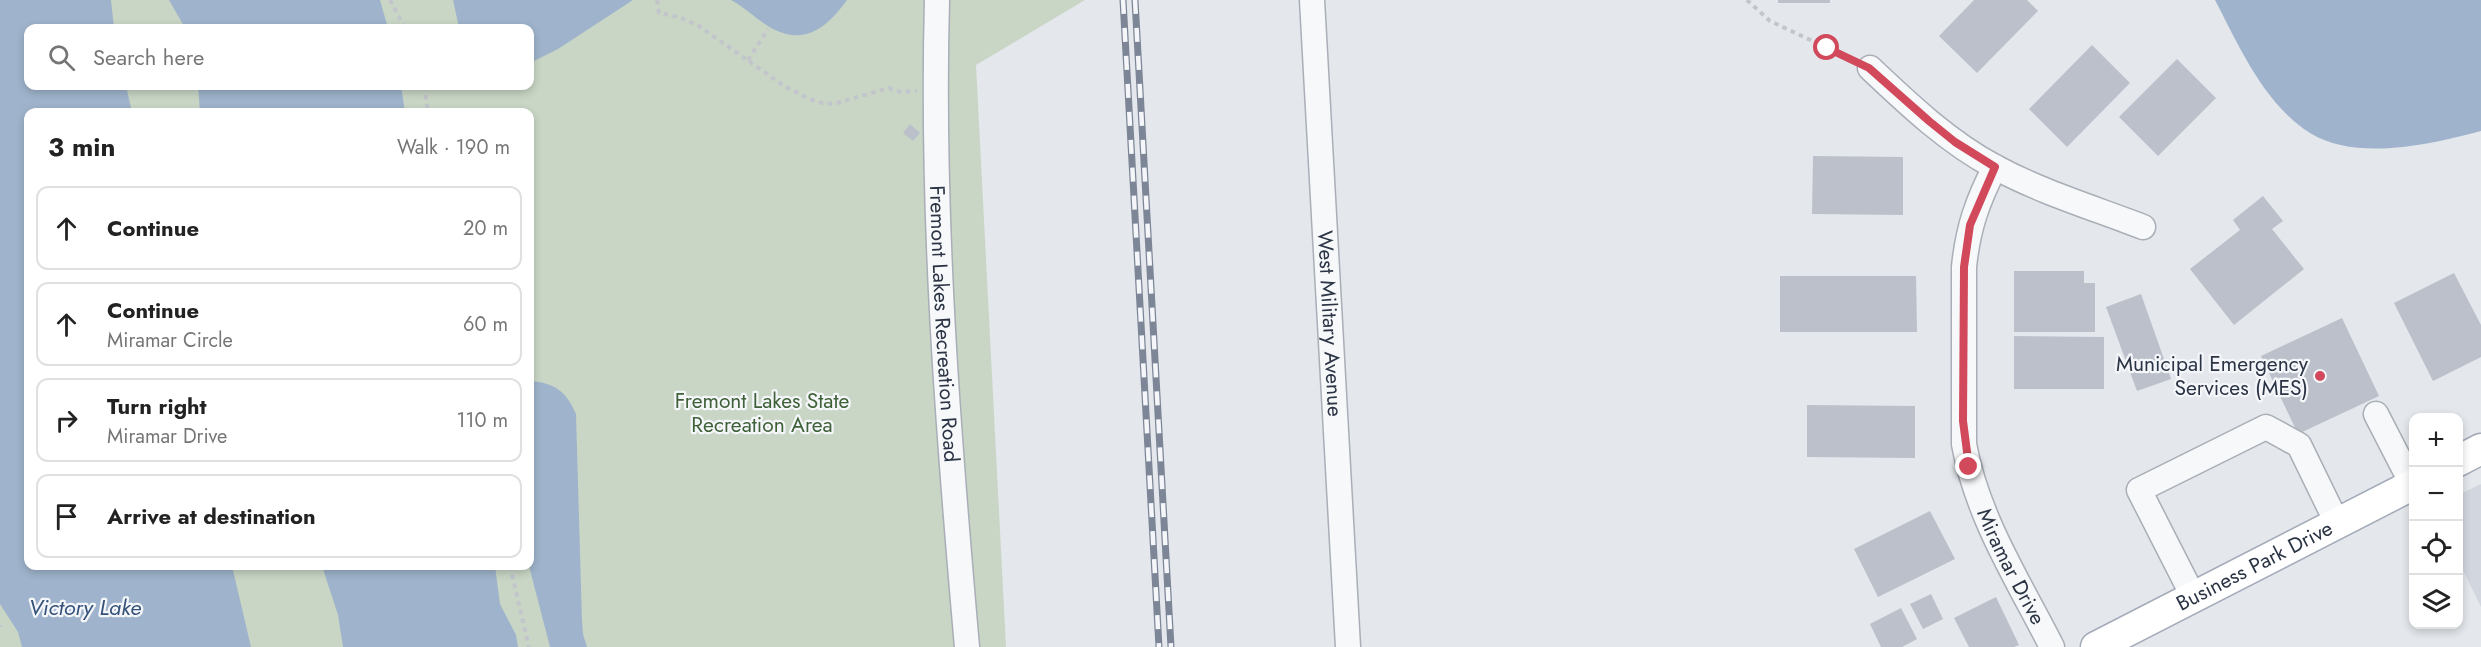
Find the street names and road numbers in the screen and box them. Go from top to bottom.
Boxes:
street label: Fremont Lakes Recreation Road [922,185,967,463]
street label: West Military Avenue [1310,230,1350,418]
street label: Miramar Drive [1969,504,2053,630]
street label: Business Park Drive [2171,513,2338,618]

